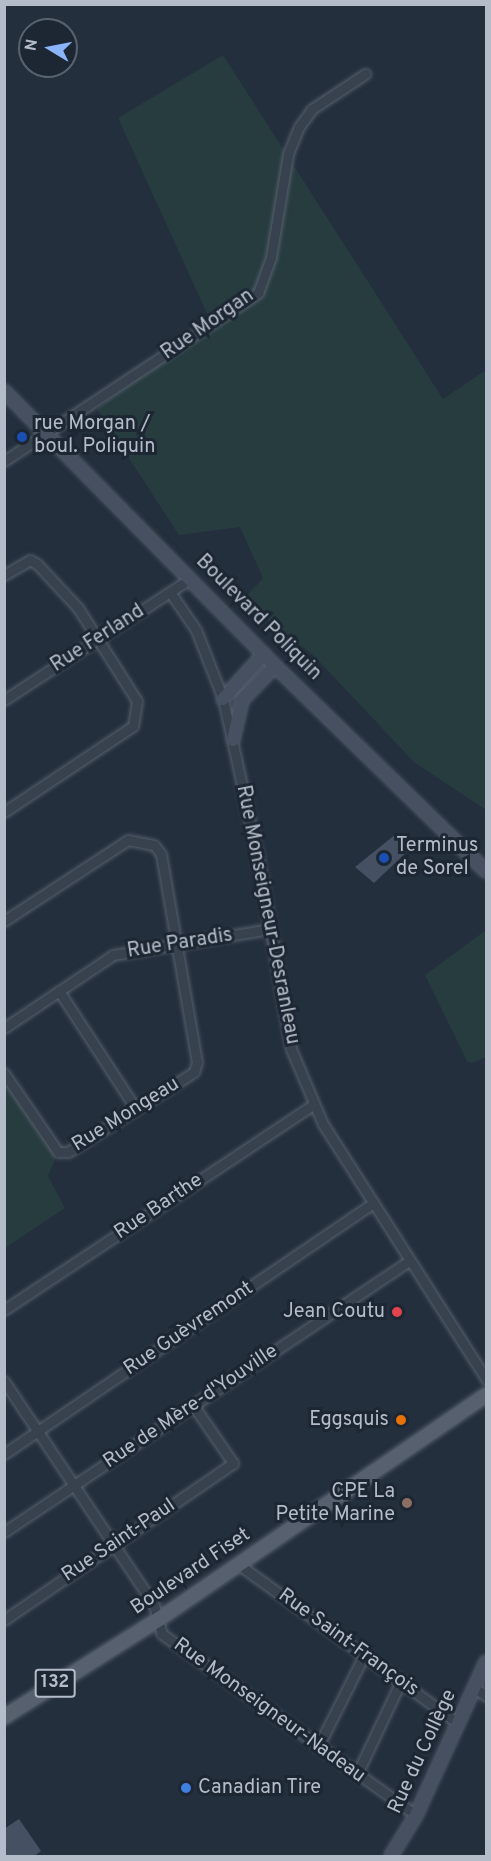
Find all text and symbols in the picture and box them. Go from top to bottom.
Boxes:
north arrow [18,18,78,78]
text: N [21,38,43,53]
street label: Rue Morgan [157,284,259,366]
place label: rue Morgan / boul. Poliquin [34,413,155,460]
marker: rue Morgan / boul. Poliquin [15,430,29,444]
street label: Boulevard Poliquin [190,550,326,686]
street label: Rue Ferland [47,600,149,678]
street label: Rue Monseigneur-Desranleau [230,783,304,1047]
place label: Terminus de Sorel [396,834,478,881]
marker: Terminus de Sorel [377,851,391,865]
street label: Rue Paradis [126,924,234,964]
street label: Rue Mongeau [68,1073,184,1157]
street label: Rue Barthe [110,1169,208,1245]
street label: Rue Guèvremont [120,1277,258,1381]
place label: Jean Coutu [283,1300,385,1324]
marker: Jean Coutu [390,1305,404,1319]
street label: Rue de Mère-d'Youville [99,1340,283,1474]
place label: Eggsquis [309,1408,389,1432]
marker: Eggsquis [394,1413,408,1427]
place label: CPE La Petite Marine [275,1480,395,1527]
street label: Rue Saint-Paul [58,1494,180,1588]
marker: CPE La Petite Marine [400,1496,414,1510]
street label: Boulevard Fiset [127,1523,255,1621]
street label: Rue Saint-François [273,1584,423,1702]
street label: Rue Monseigneur-Nadeau [168,1633,370,1789]
road number: 132 [34,1668,76,1698]
street label: Rue du Collège [384,1686,462,1818]
place label: Canadian Tire [198,1776,322,1800]
marker: Canadian Tire [179,1781,193,1795]

